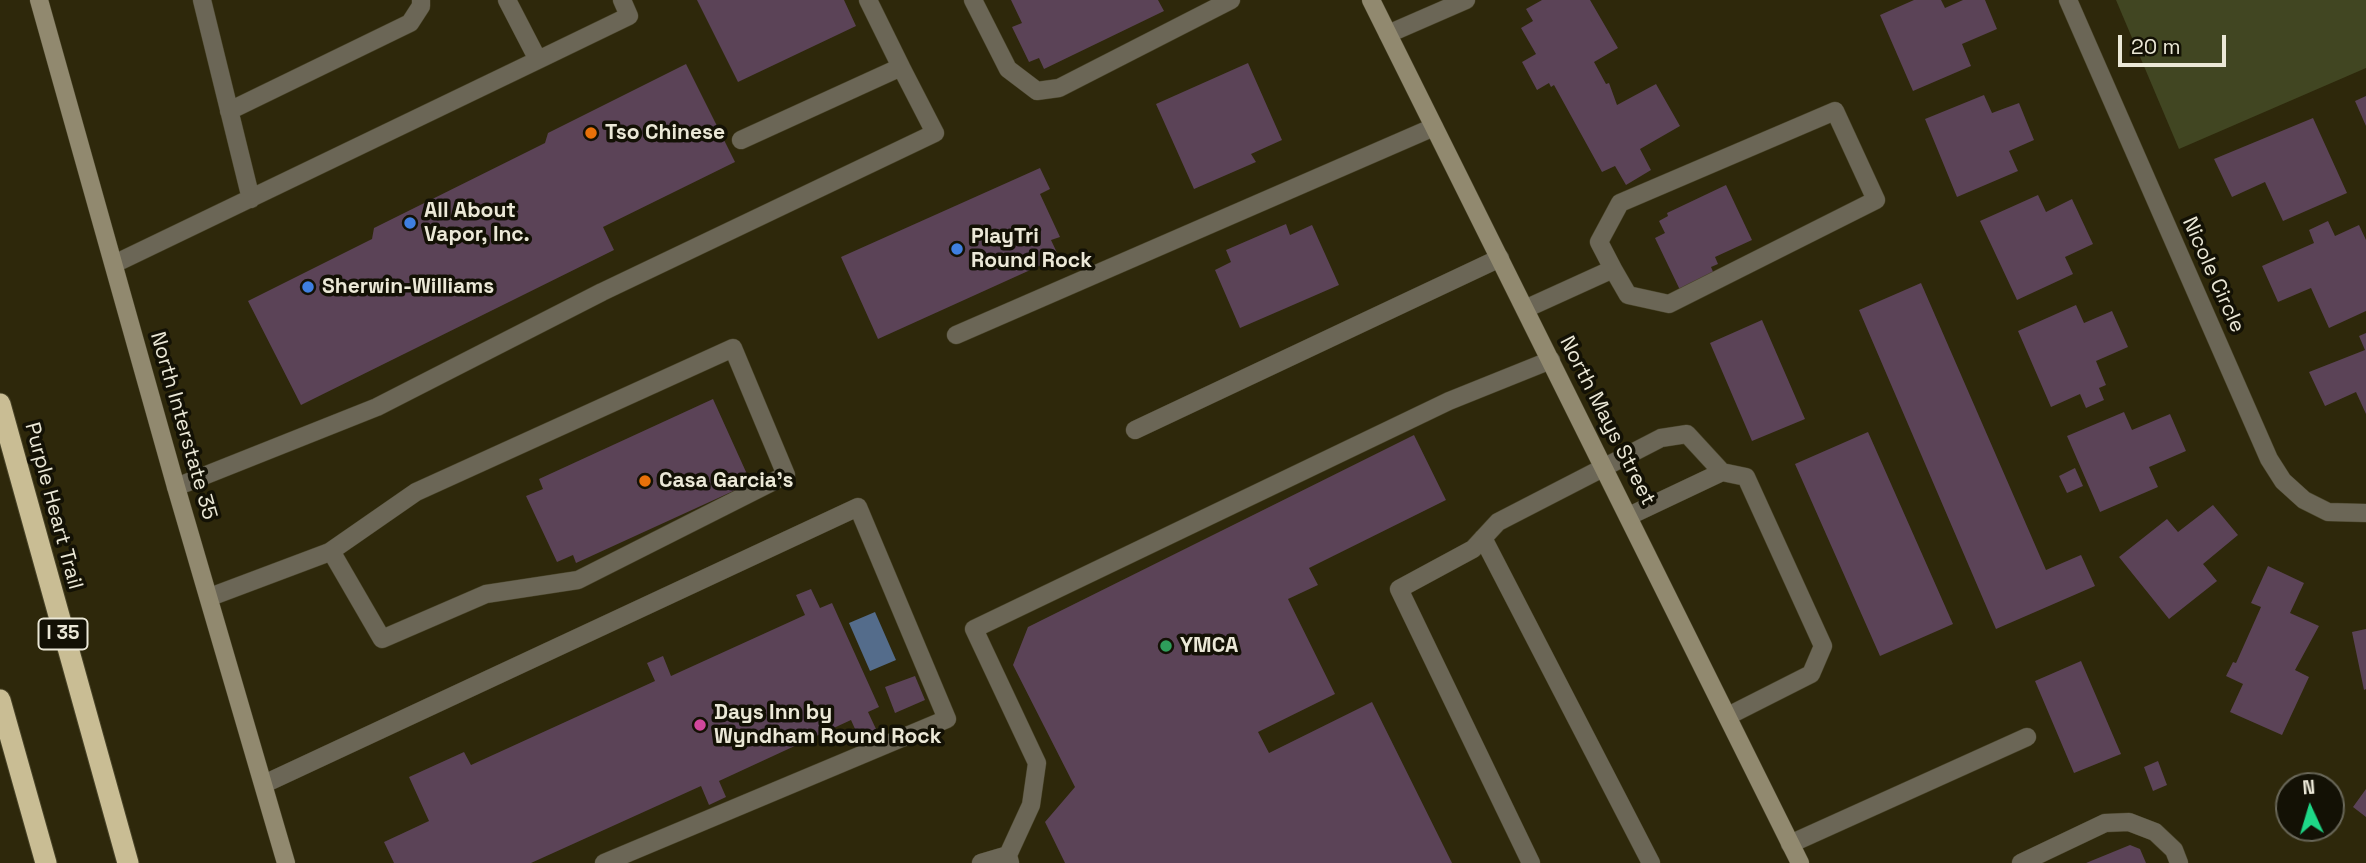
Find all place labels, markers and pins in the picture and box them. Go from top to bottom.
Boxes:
place label: Tso Chinese [605,120,725,146]
marker: Tso Chinese [583,125,599,141]
place label: All About Vapor, Inc. [424,198,530,248]
marker: All About Vapor, Inc. [402,215,418,231]
place label: PlayTri Round Rock [971,224,1092,274]
marker: PlayTri Round Rock [949,241,965,257]
place label: Sherwin-Williams [322,274,494,300]
marker: Sherwin-Williams [300,279,316,295]
place label: Casa Garcia's [659,468,793,494]
marker: Casa Garcia's [637,473,653,489]
place label: YMCA [1180,633,1238,659]
marker: YMCA [1158,638,1174,654]
place label: Days Inn by Wyndham Round Rock [714,700,941,750]
marker: Days Inn by Wyndham Round Rock [692,717,708,733]

